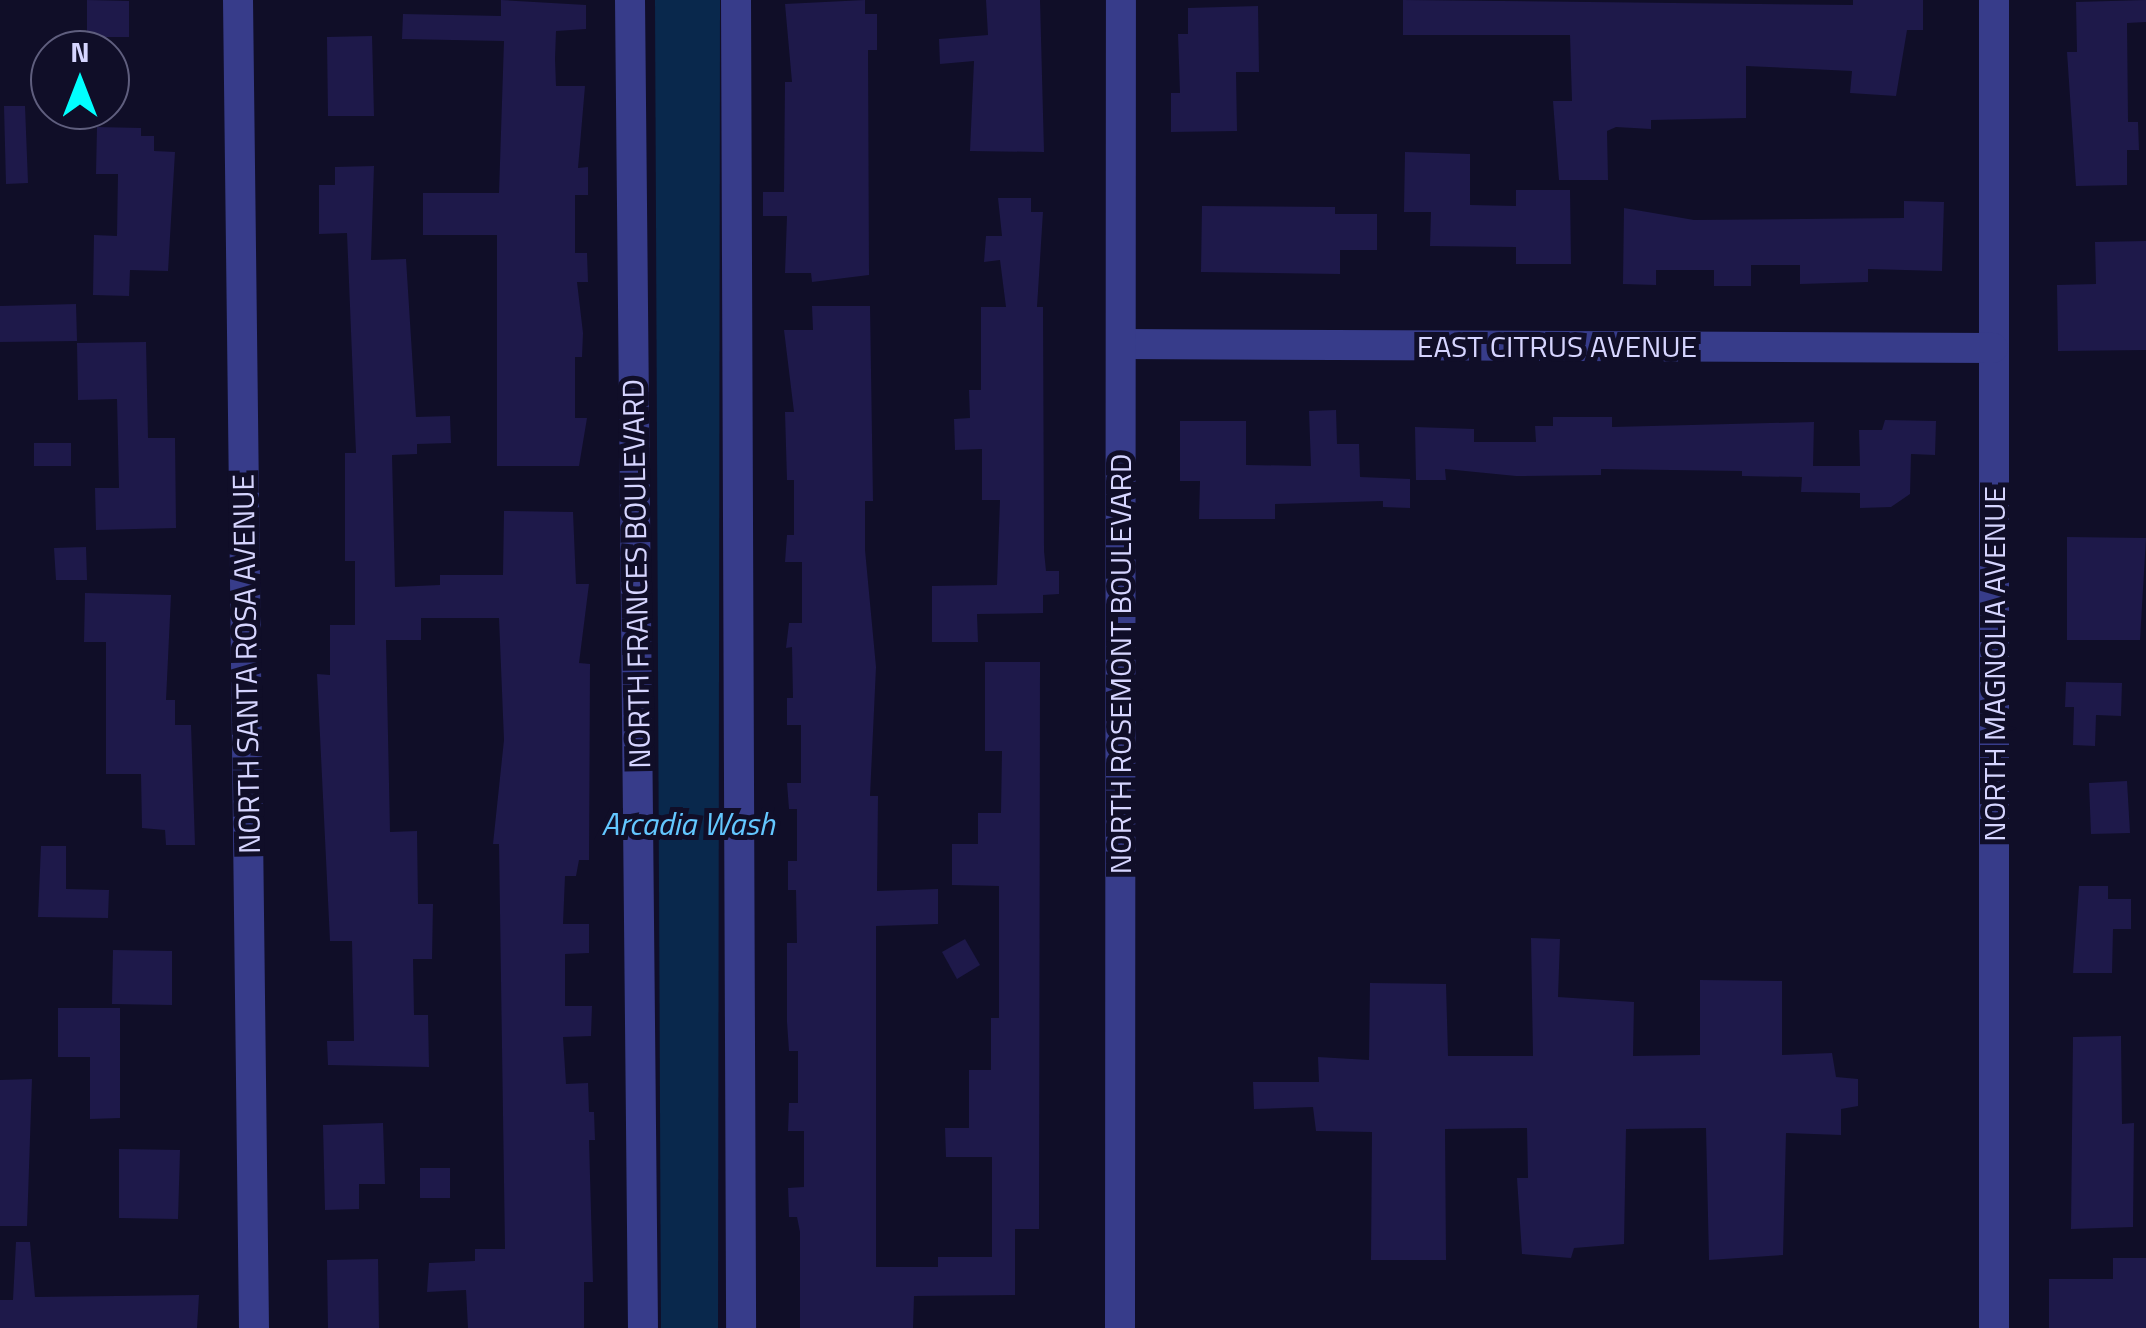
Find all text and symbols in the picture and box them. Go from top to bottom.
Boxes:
north arrow [30,30,130,130]
text: N [70,30,90,73]
street label: EAST CITRUS AVENUE [1417,328,1697,364]
street label: NORTH FRANCES BOULEVARD [615,379,657,769]
street label: NORTH ROSEMONT BOULEVARD [1102,454,1138,874]
street label: NORTH SANTA ROSA AVENUE [225,474,267,854]
street label: NORTH MAGNOLIA AVENUE [1976,486,2012,842]
water label: Arcadia Wash [601,804,775,842]

